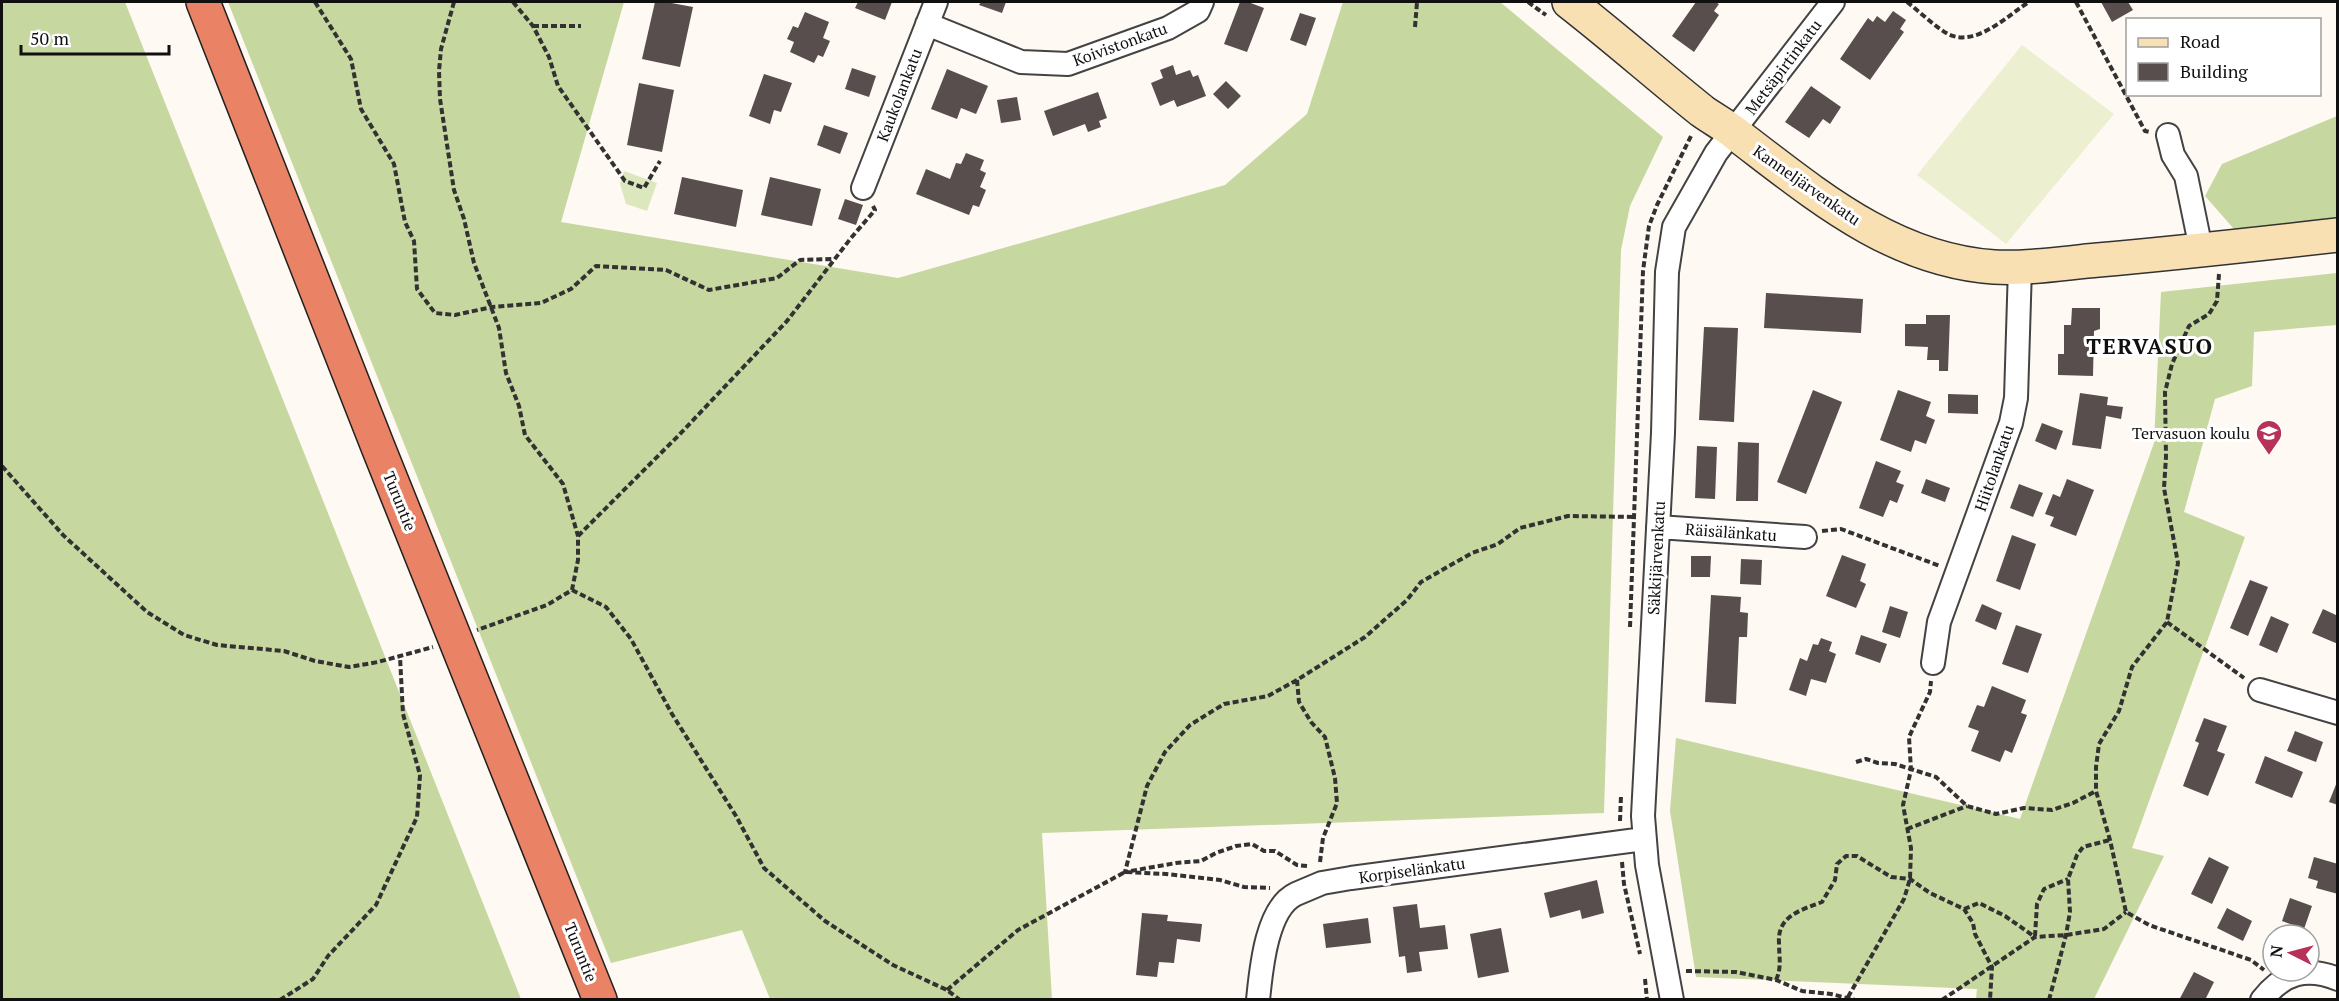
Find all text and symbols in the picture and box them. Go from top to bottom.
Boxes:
street label: Metsäpirtinkatu [1740,15,1826,119]
street label: Koivistonkatu [1070,17,1170,71]
scale bar [21,18,170,56]
legend [2126,18,2321,96]
text: 50 m [30,26,70,50]
text: Road [2180,29,2220,53]
street label: Kaukolankatu [871,45,927,145]
text: Building [2180,59,2248,83]
street label: Kanneljärvenkatu [1749,140,1865,230]
district label: TERVASUO [2086,331,2214,360]
school or university icon: Tervasuon koulu [2254,418,2284,456]
street label: Hiitolankatu [1969,422,2019,514]
place label: Tervasuon koulu [2132,422,2250,444]
street label: Turuntie [378,468,422,534]
street label: Säkkijärvenkatu [1642,501,1670,615]
street label: Räisälänkatu [1684,518,1778,546]
street label: Korpiselänkatu [1357,852,1467,888]
street label: Turuntie [559,919,603,985]
north arrow [2261,923,2321,983]
text: N [2265,944,2288,959]

